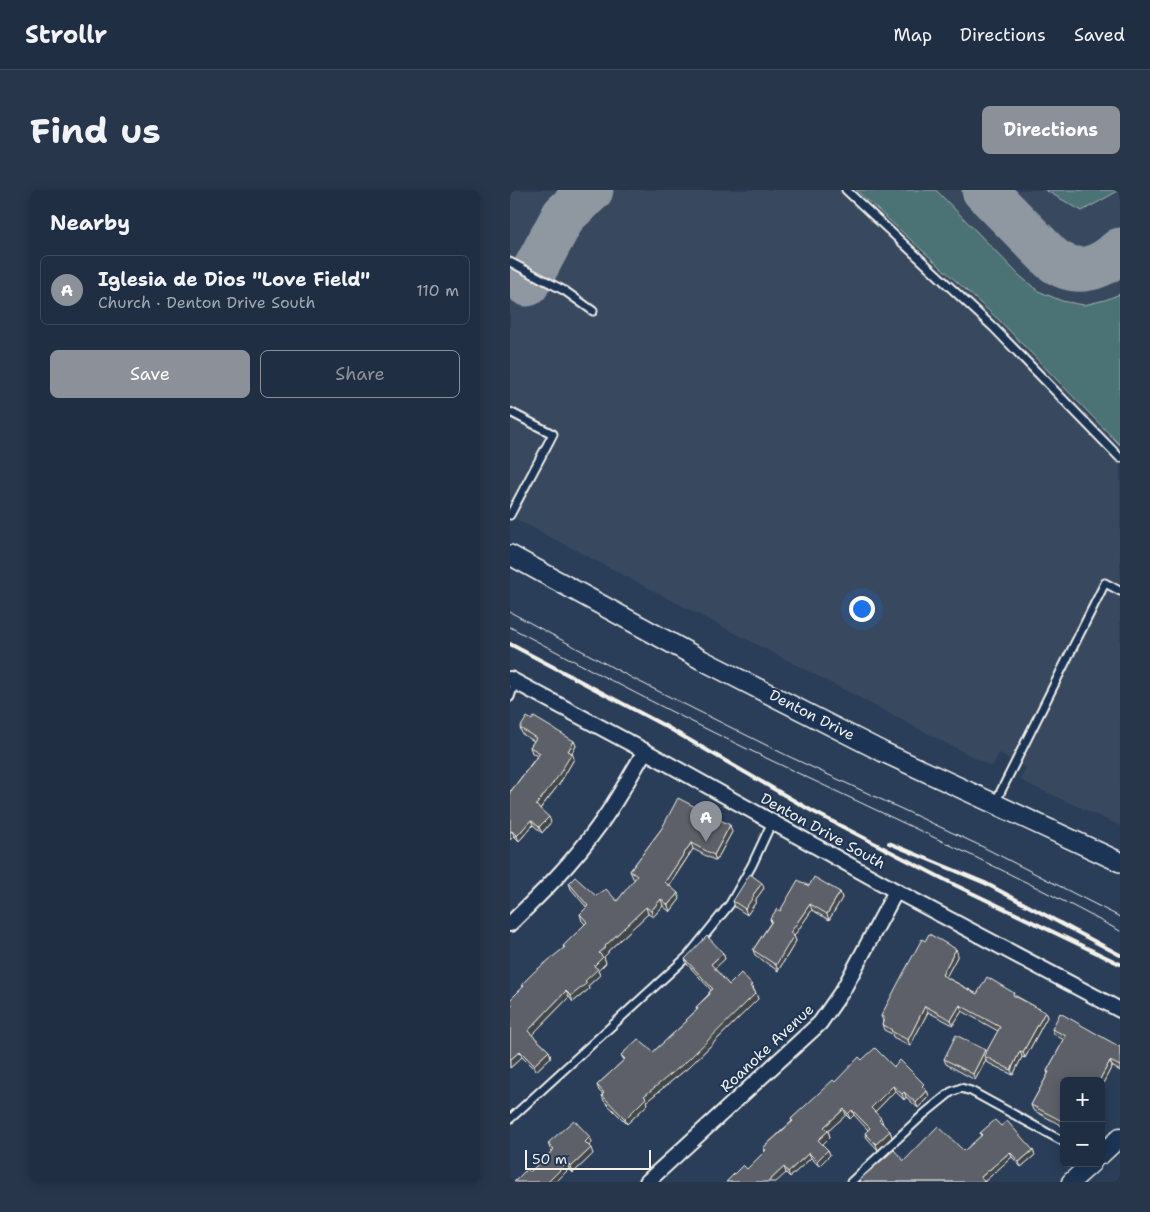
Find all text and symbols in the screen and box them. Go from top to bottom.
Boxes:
text: Strollr [25,19,107,51]
text: Map [894,23,932,47]
text: Directions [960,23,1046,47]
text: Saved [1074,23,1125,47]
button: Directions [982,106,1120,154]
text: Find us [30,107,161,154]
text: Nearby [50,209,130,237]
text: Iglesia de Dios "Love Field" [98,267,370,292]
text: A [61,280,73,301]
text: 110 m [416,280,459,301]
text: Church · Denton Drive South [98,292,316,313]
button: Save [50,350,250,398]
button: Share [260,350,460,398]
your location [849,596,875,622]
street label: Denton Drive [766,685,858,745]
street label: Denton Drive South [757,788,889,874]
pin: A [690,801,722,842]
street label: Roanoke Avenue [716,999,818,1097]
map controls [1060,1077,1105,1167]
button: + [1060,1077,1105,1122]
button: − [1060,1122,1105,1167]
scale bar [525,1147,651,1170]
text: 50 m [532,1150,567,1168]

